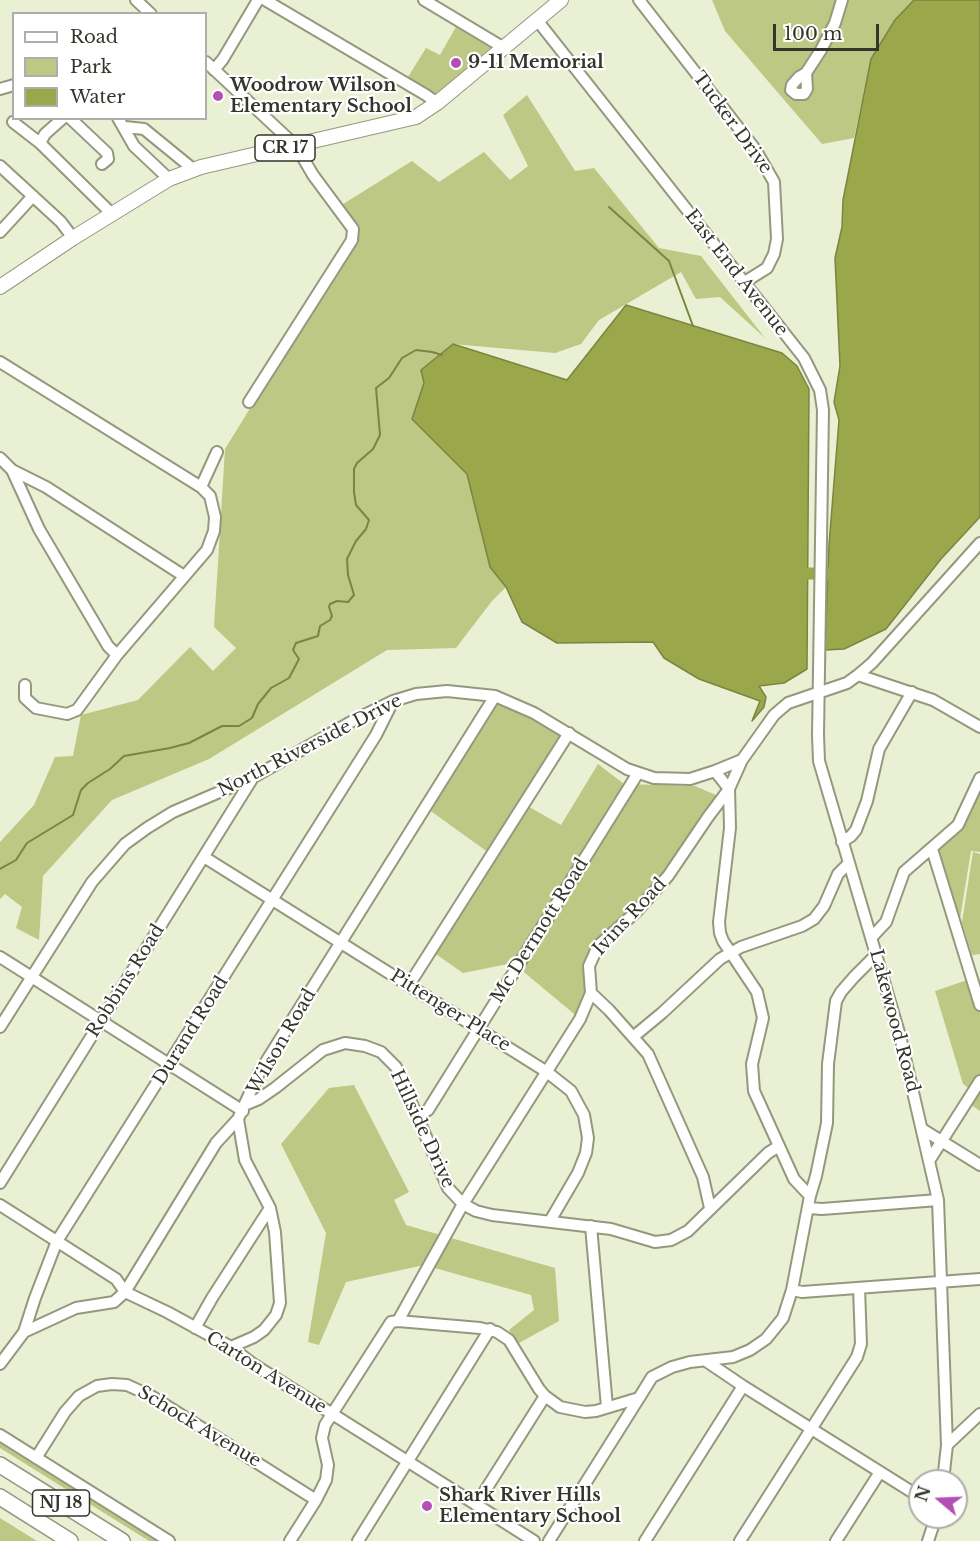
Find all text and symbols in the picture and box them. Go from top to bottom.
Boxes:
legend [12,12,207,120]
scale bar [776,12,882,50]
text: 100 m [784,23,842,45]
text: Road [70,26,118,48]
place label: 9-11 Memorial [468,52,604,74]
text: Park [70,56,112,78]
marker: 9-11 Memorial [449,56,463,70]
street label: Tucker Drive [688,68,776,178]
place label: Woodrow Wilson Elementary School [230,75,412,118]
text: Water [70,86,125,108]
marker: Woodrow Wilson Elementary School [211,89,225,103]
road number: CR 17 [255,135,315,161]
street label: East End Avenue [680,205,792,341]
street label: North Riverside Drive [214,690,406,802]
street label: Mc Dermott Road [487,855,593,1007]
street label: Ivins Road [589,874,671,960]
street label: Robbins Road [83,921,169,1041]
street label: Lakewood Road [864,947,924,1095]
street label: Pittenger Place [386,965,514,1057]
street label: Durand Road [149,973,233,1089]
street label: Wilson Road [243,985,321,1099]
street label: Hillside Drive [385,1066,459,1192]
street label: Carton Avenue [202,1327,330,1419]
street label: Schock Avenue [133,1382,265,1472]
north arrow [908,1469,968,1529]
text: N [911,1483,935,1504]
place label: Shark River Hills Elementary School [439,1485,621,1528]
road number: NJ 18 [32,1490,90,1516]
marker: Shark River Hills Elementary School [420,1499,434,1513]

